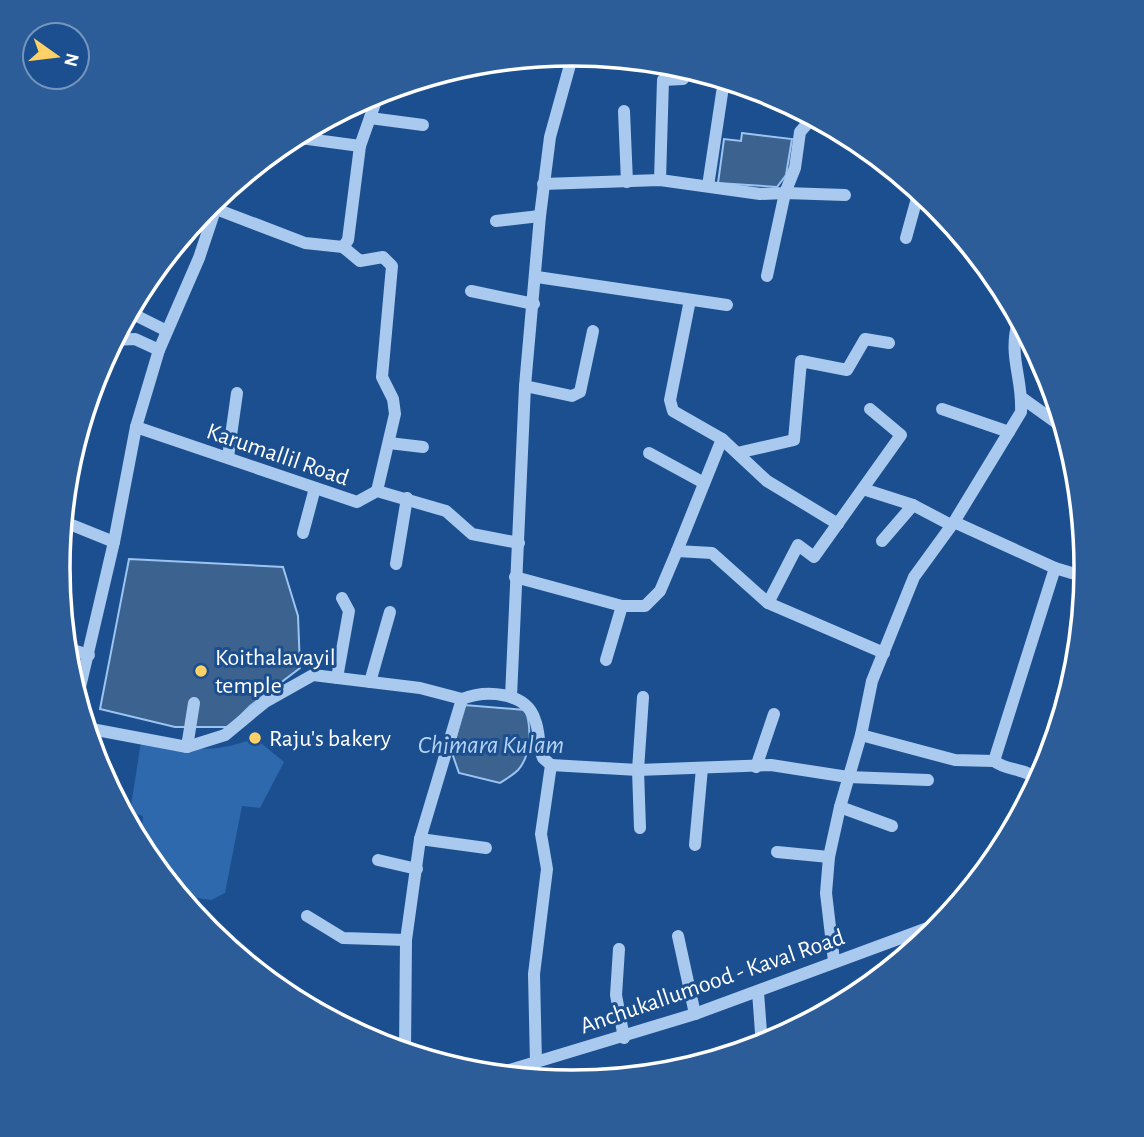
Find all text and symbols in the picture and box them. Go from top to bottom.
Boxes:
north arrow [21,21,91,91]
text: N [60,51,82,68]
street label: Karumallil Road [203,419,352,491]
place label: Koithalavayil temple [215,646,336,698]
marker: Koithalavayil temple [193,663,209,679]
place label: Raju's bakery [269,727,391,751]
marker: Raju's bakery [247,730,263,746]
water label: Chimara Kulam [418,732,564,758]
street label: Anchukallumood - Kaval Road [577,925,848,1039]

